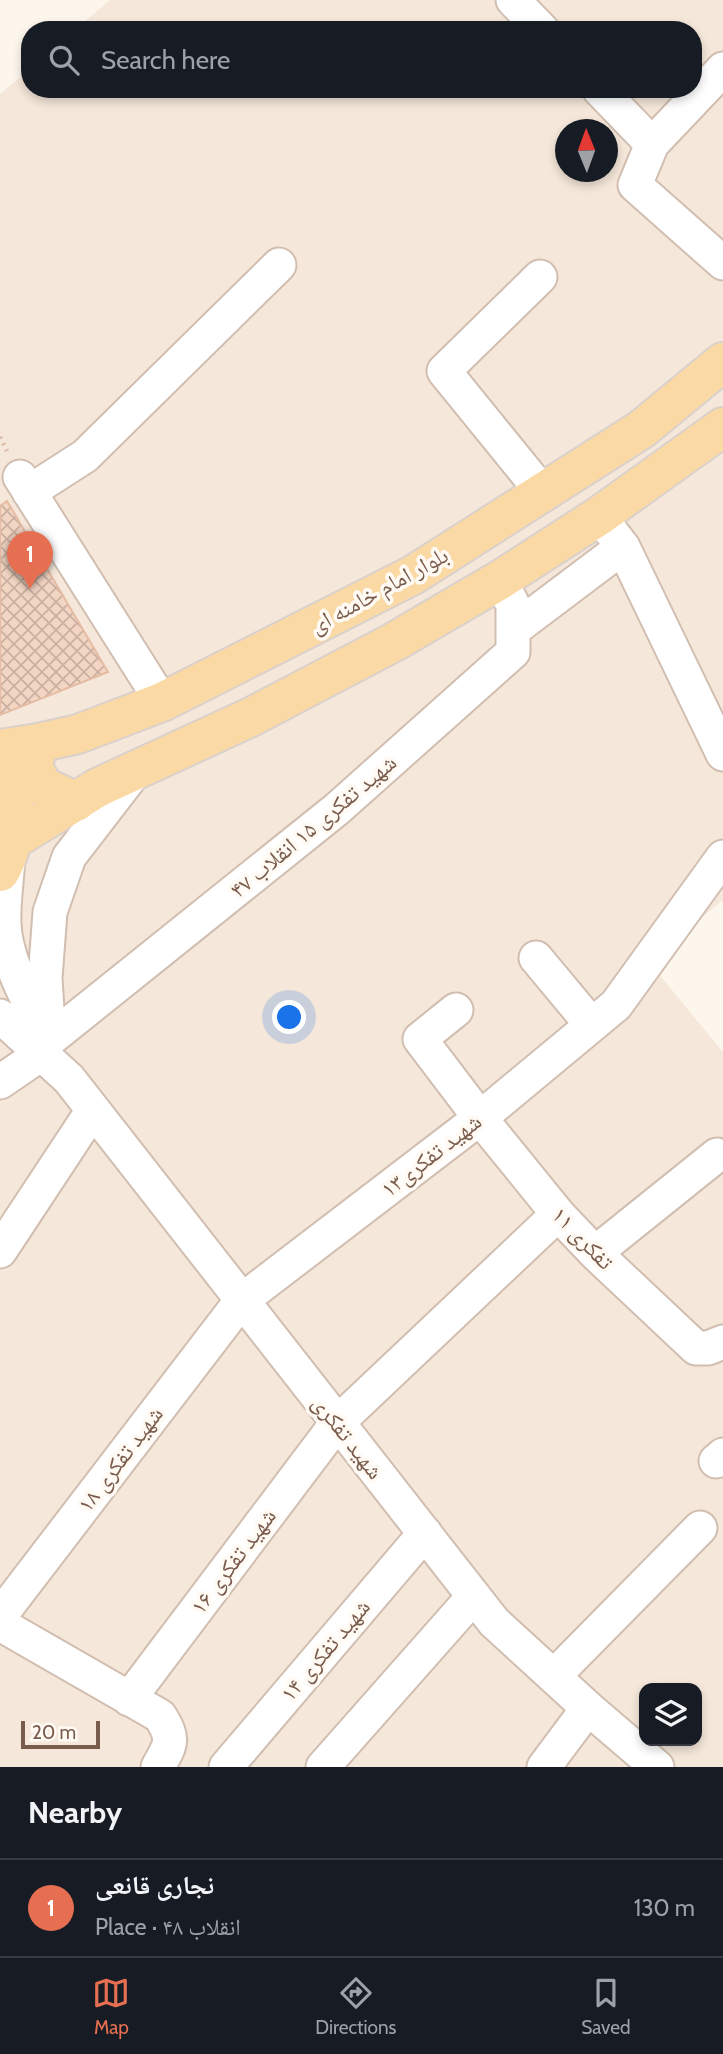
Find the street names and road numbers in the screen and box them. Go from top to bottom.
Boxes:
street label: بلوار امام خامنه ای [305,541,454,641]
street label: شهید تفکری ۱۵ انقلاب ۴۷ [224,748,402,904]
street label: شهید تفکری۱۳ [375,1107,487,1203]
street label: تفکری ۱۱ [546,1201,620,1275]
street label: شهید تفکری [306,1389,390,1485]
street label: شهید تفکری ۱۸ [71,1401,169,1517]
street label: شهید تفکری ۱۶ [184,1503,282,1619]
street label: شهید تفکری ۱۴ [274,1593,376,1707]

